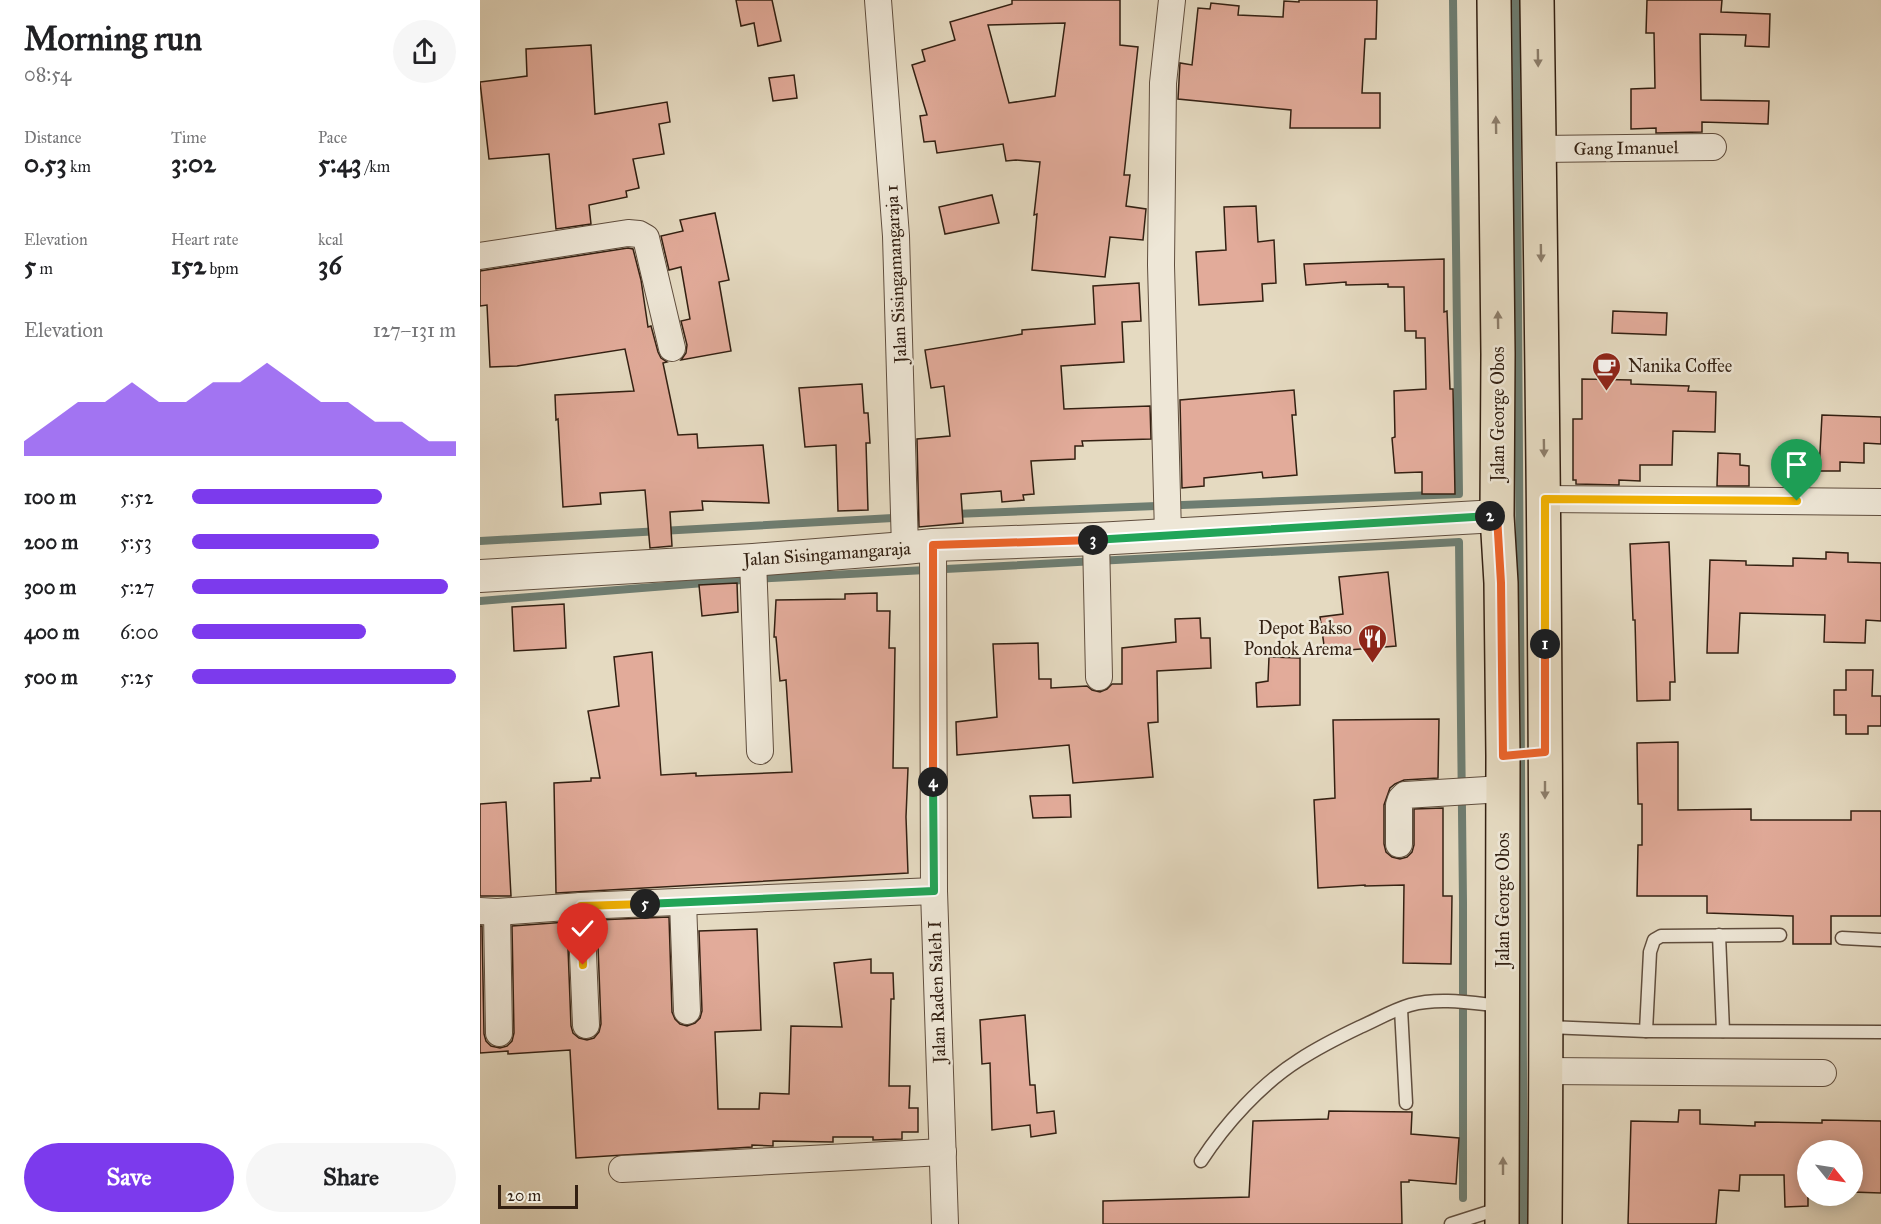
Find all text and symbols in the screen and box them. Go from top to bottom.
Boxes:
text: Morning run [24,19,202,59]
button: share [393,20,456,83]
one-way arrow [1533,49,1543,68]
text: 08:54 [24,62,71,86]
one-way arrow [1491,115,1501,134]
text: Distance [24,128,81,147]
text: Time [171,128,206,147]
text: Pace [318,128,347,147]
street label: Gang Imanuel [1573,136,1679,161]
text: 0.53 [24,147,67,179]
text: 3:02 [171,147,216,179]
text: 5:43 [318,147,362,179]
text: km [67,157,91,176]
text: /km [362,157,390,176]
street label: Jalan Sisingamangaraja 1 [880,184,913,366]
text: Elevation [24,230,88,249]
text: Heart rate [171,230,238,249]
text: kcal [318,230,343,249]
one-way arrow [1536,244,1546,263]
text: 5 [24,249,36,281]
text: 152 [171,249,206,281]
text: 36 [318,249,342,281]
text: m [36,259,53,278]
text: bpm [206,259,239,278]
one-way arrow [1493,310,1503,329]
text: Elevation [24,318,103,342]
text: 127–131 m [373,318,456,342]
street label: Jalan George Obos [1487,346,1510,484]
cafe icon: Nanika Coffee [1591,350,1623,392]
place label: Nanika Coffee [1628,355,1732,377]
one-way arrow [1539,439,1549,458]
pin [1771,439,1822,501]
icon: arrive [1780,448,1813,481]
text: 100 m [24,485,76,509]
text: 5:52 [120,485,154,509]
pin: 2 [1475,501,1505,531]
text: 2 [1486,506,1494,525]
pin: 3 [1078,525,1108,555]
text: 200 m [24,530,78,554]
text: 5:53 [120,530,152,554]
text: 3 [1090,530,1096,549]
street label: Jalan Sisingamangaraja [740,537,912,572]
text: 300 m [24,575,76,599]
text: 5:27 [120,575,154,599]
place label: Depot Bakso Pondok Arema [1244,617,1352,660]
text: 400 m [24,620,80,644]
text: 6:00 [120,620,159,644]
restaurant icon: Depot Bakso Pondok Arema [1357,622,1389,664]
pin: 1 [1530,629,1560,659]
text: 1 [1542,634,1548,653]
text: 500 m [24,665,78,689]
text: 5:25 [120,665,153,689]
pin: 4 [918,767,948,797]
text: 4 [929,772,937,791]
one-way arrow [1540,781,1550,800]
street label: Jalan George Obos [1492,832,1515,970]
pin: 5 [630,889,660,919]
text: 5 [641,894,649,913]
pin [557,903,608,965]
icon: check [566,912,599,945]
street label: Jalan Raden Saleh I [924,920,952,1066]
north arrow [1797,1140,1863,1206]
map controls [1797,1140,1863,1206]
button: Save [24,1143,234,1212]
button: Share [246,1143,456,1212]
one-way arrow [1498,1156,1508,1175]
scale bar [498,1182,578,1210]
text: 20 m [507,1186,541,1205]

